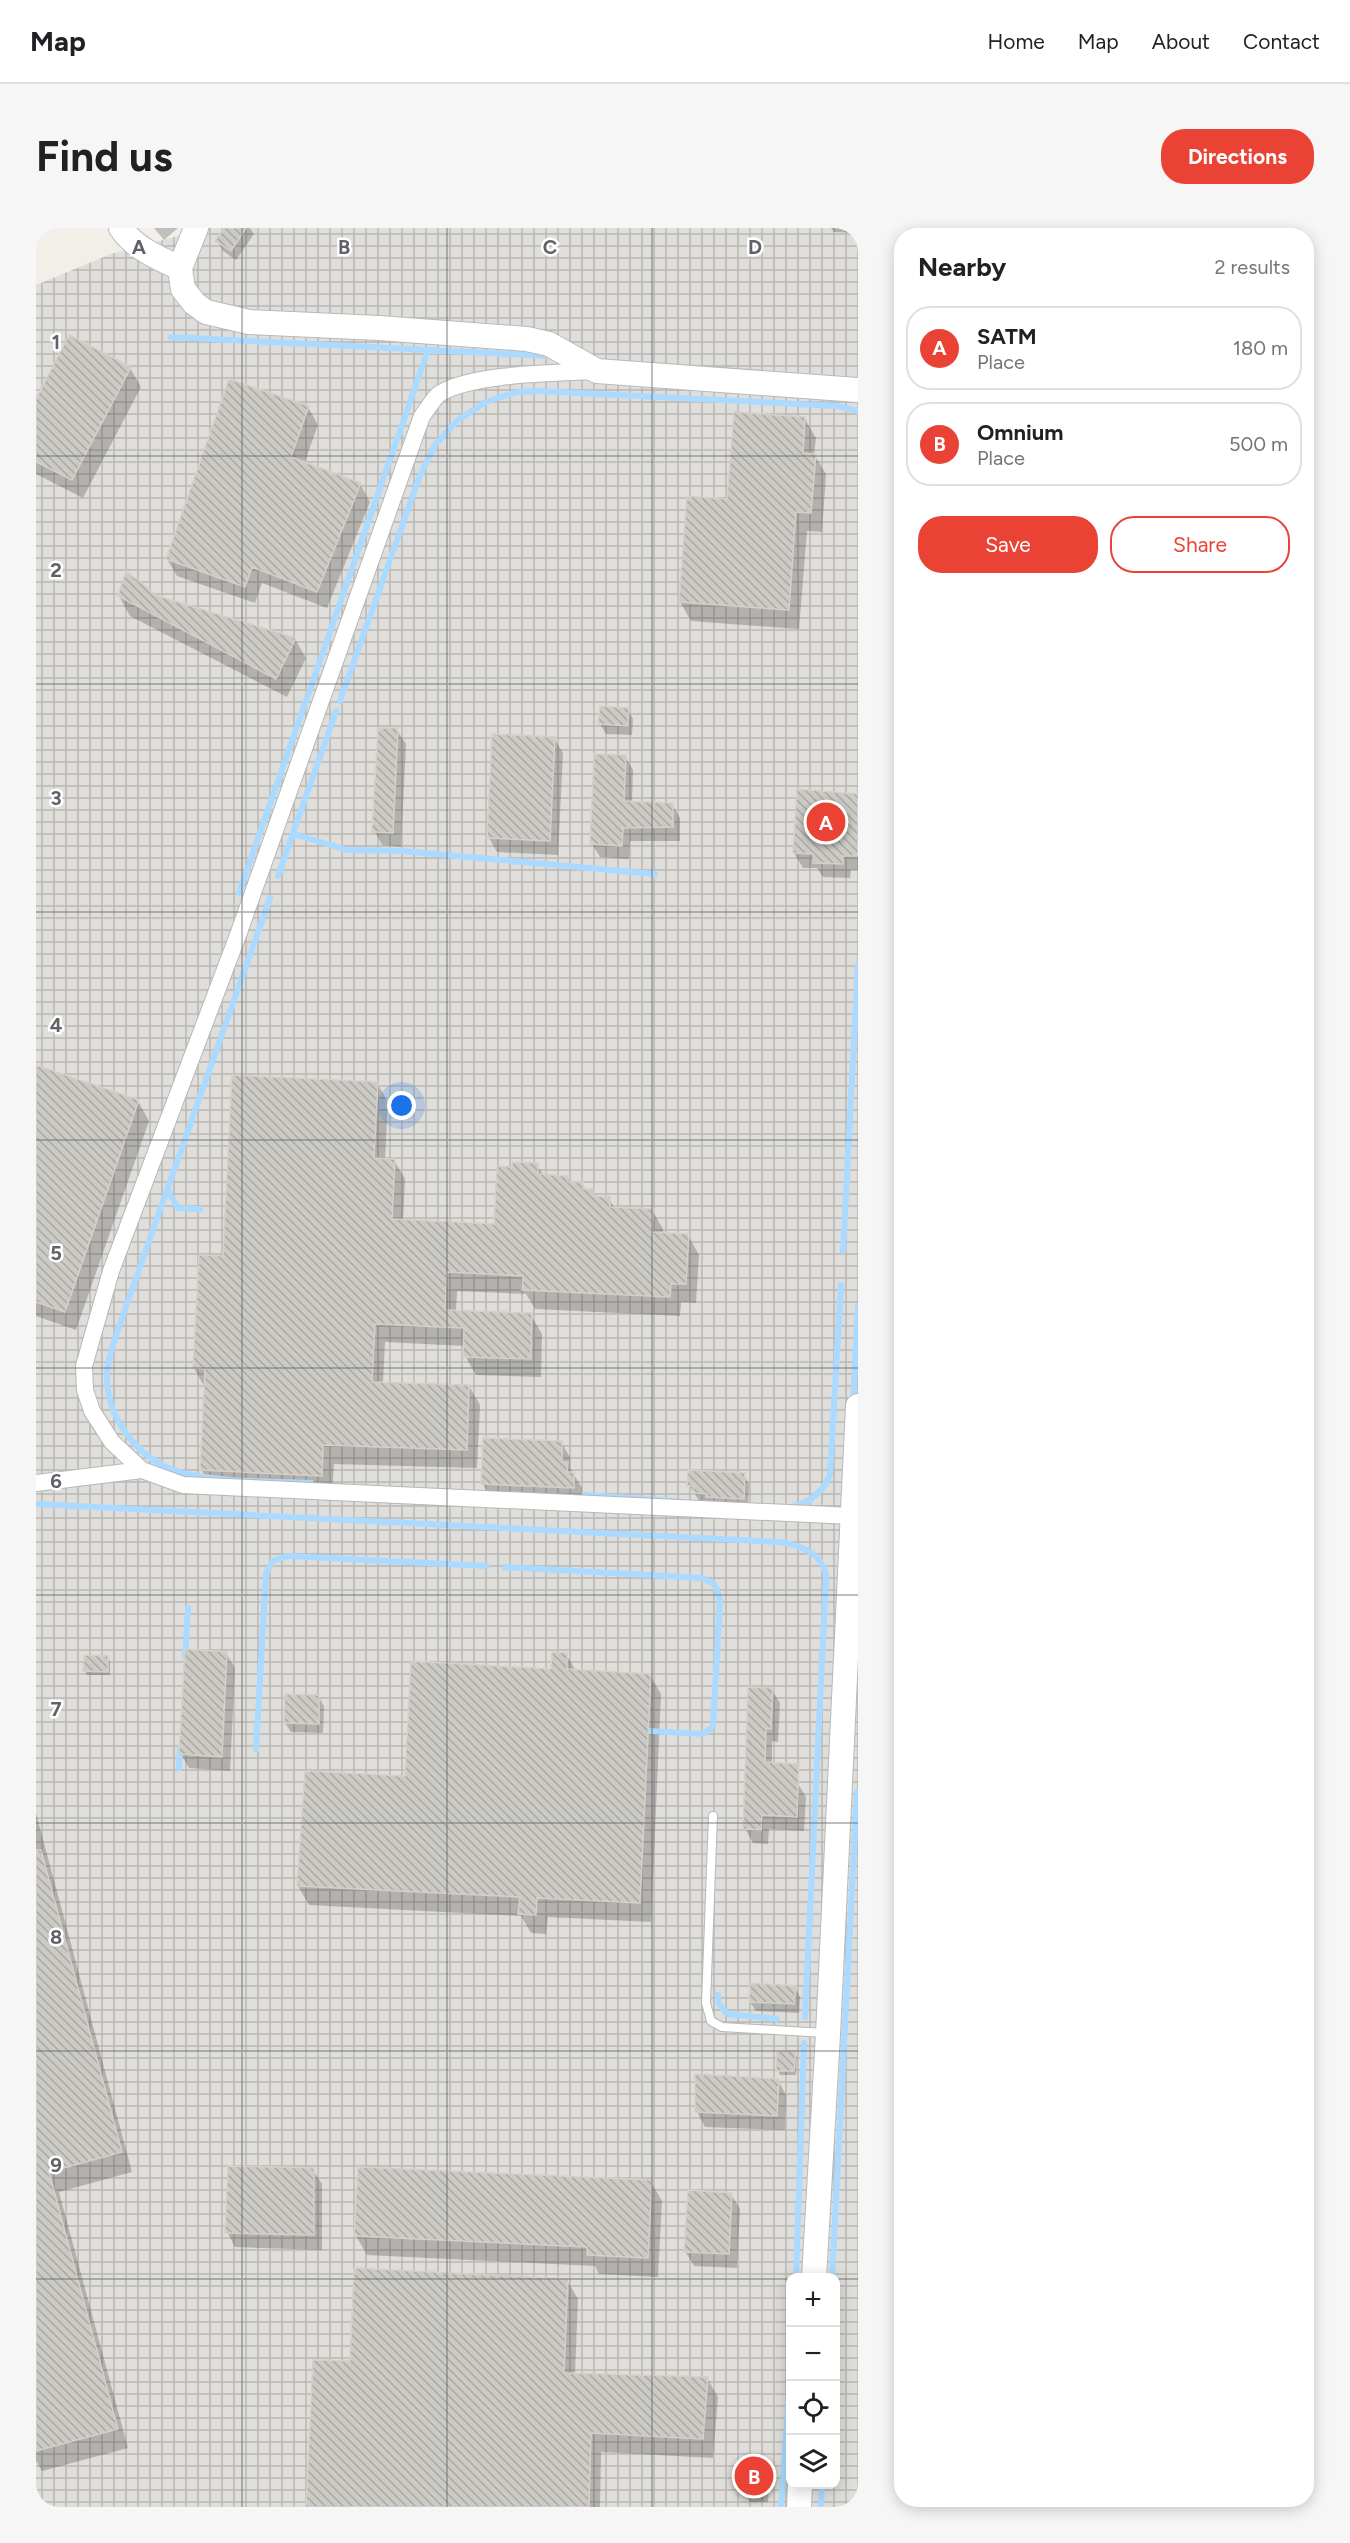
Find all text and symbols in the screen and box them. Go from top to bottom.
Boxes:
text: Map [30,24,86,58]
text: Home [988,29,1045,54]
text: Map [1078,29,1119,54]
text: About [1152,29,1210,54]
text: Contact [1243,29,1320,54]
button: Directions [1161,129,1314,184]
text: Find us [36,131,173,182]
text: A [132,235,147,259]
text: B [338,235,350,259]
text: C [543,235,557,259]
text: D [748,235,762,259]
text: Nearby [918,251,1006,283]
text: 2 results [1214,255,1290,279]
text: SATM [977,323,1037,350]
text: 1 [52,330,60,354]
text: A [932,336,947,360]
text: 180 m [1233,336,1288,360]
text: Place [977,350,1025,374]
text: Omnium [977,419,1063,446]
text: B [933,432,946,456]
text: 500 m [1229,432,1288,456]
text: Place [977,446,1025,470]
button: Save [918,516,1098,573]
button: Share [1110,516,1290,573]
text: 2 [50,558,62,582]
text: 3 [50,786,62,810]
pin: A [806,800,846,844]
text: 4 [50,1013,63,1037]
your location [387,1091,416,1120]
text: 5 [50,1241,62,1265]
text: 6 [50,1469,62,1493]
text: 7 [50,1697,62,1721]
text: 8 [50,1925,62,1949]
text: 9 [50,2153,62,2177]
map controls [786,2273,840,2489]
button: + [786,2273,840,2327]
button: − [786,2327,840,2381]
button: locate [786,2381,840,2435]
button: layers [786,2435,840,2489]
pin: B [734,2454,774,2498]

